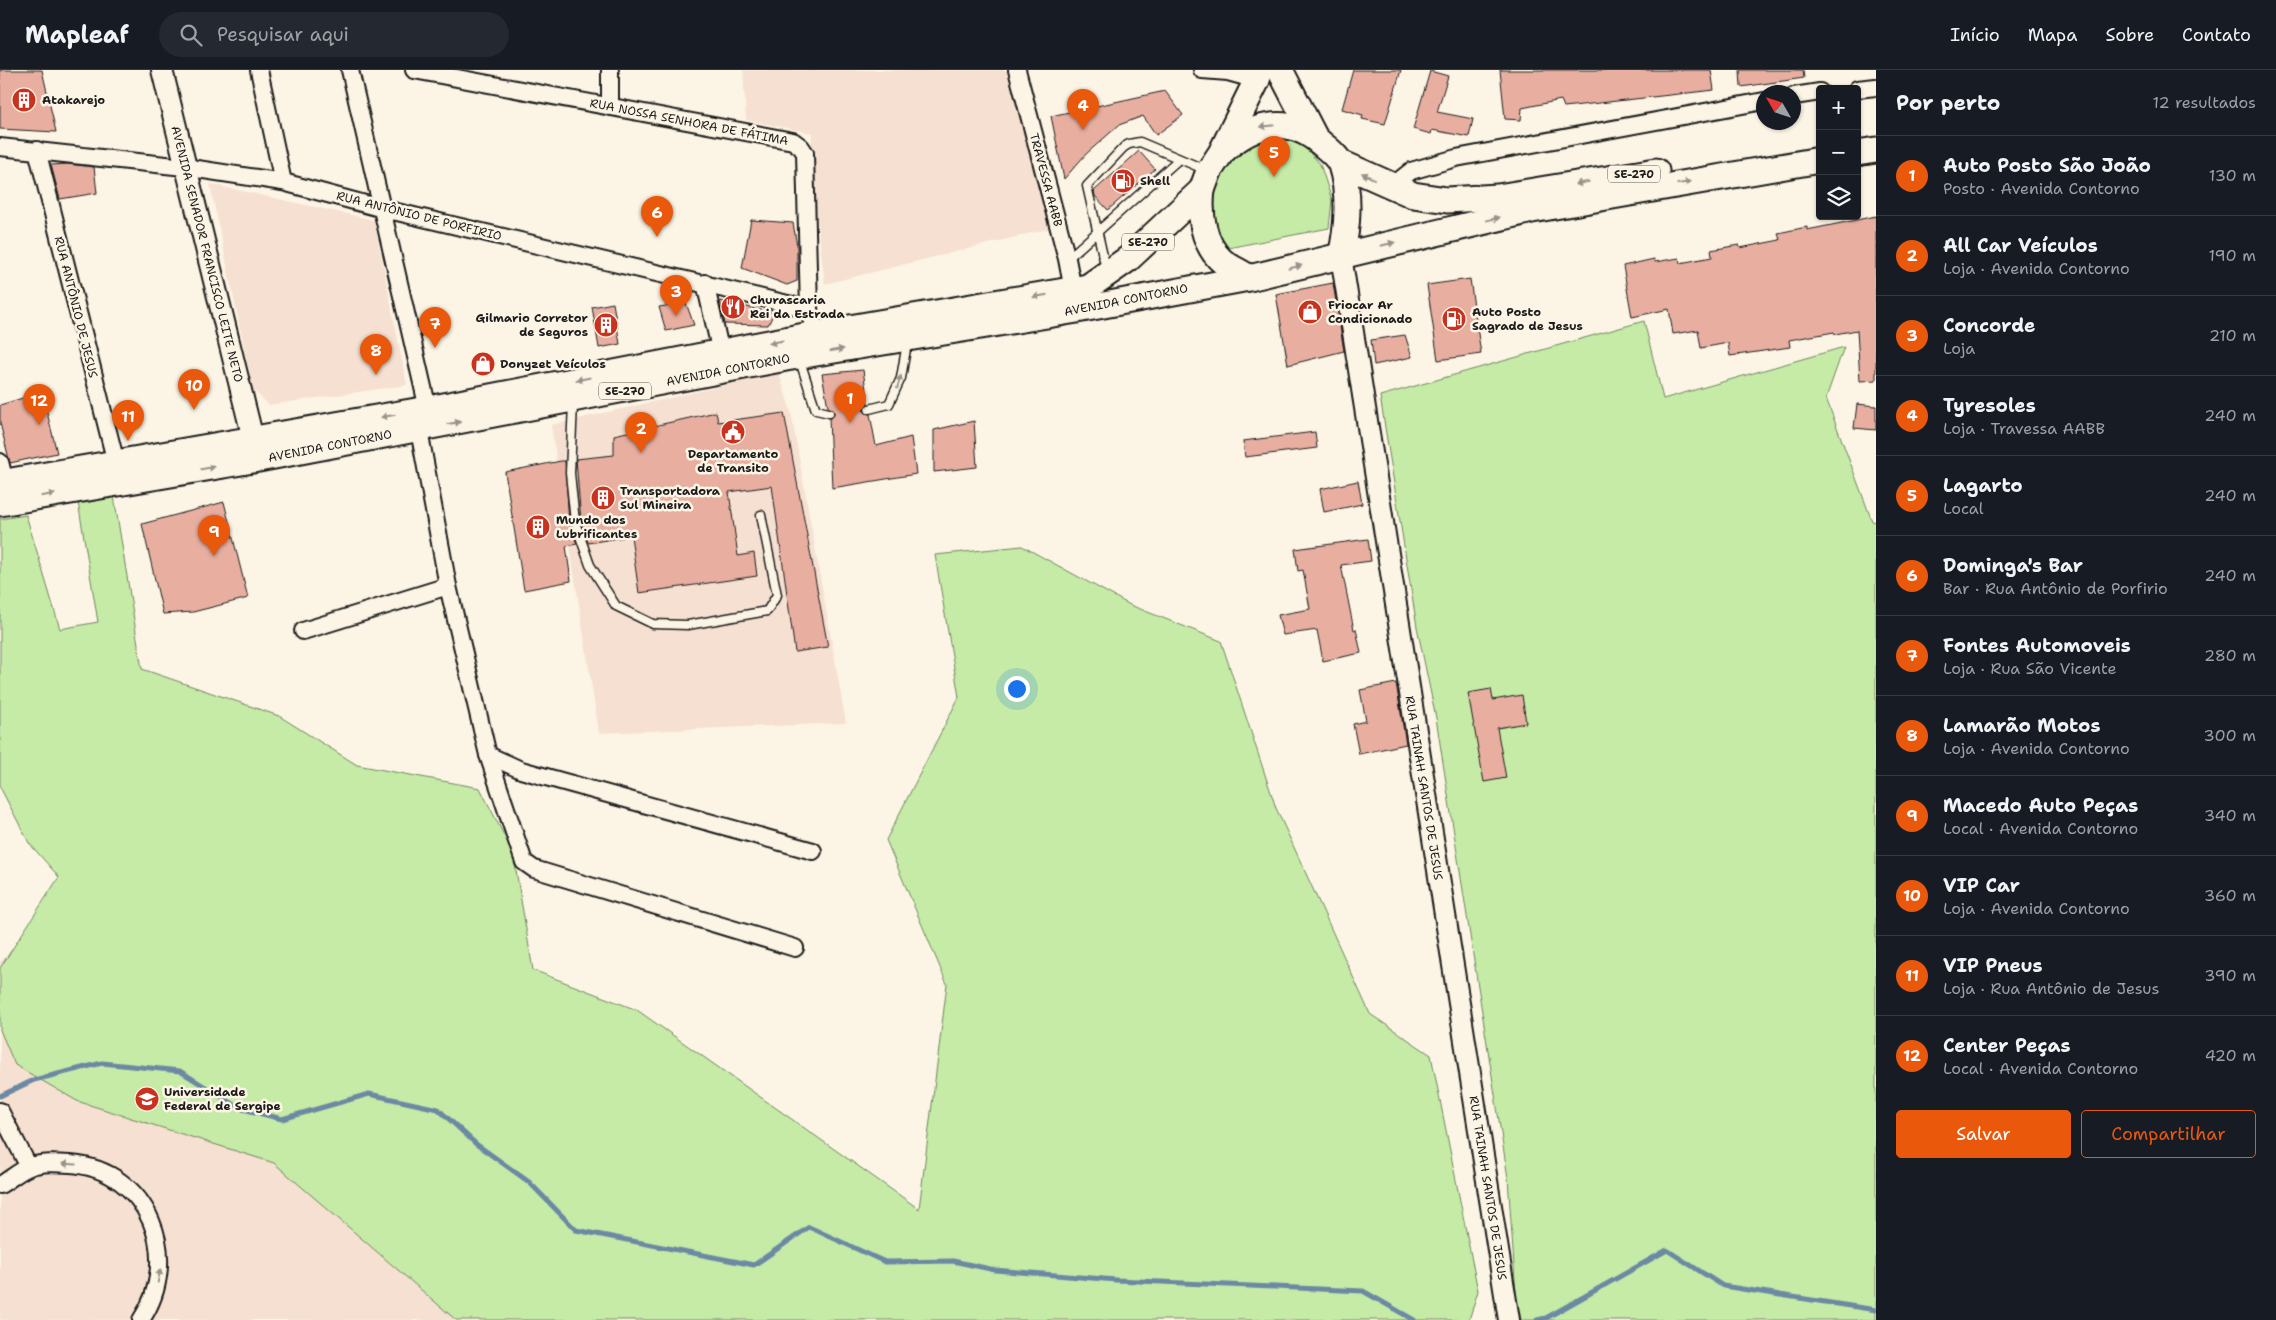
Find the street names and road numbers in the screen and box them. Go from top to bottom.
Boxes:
street label: RUA NOSSA SENHORA DE FÁTIMA [588,95,790,149]
street label: AVENIDA SENADOR FRANCISCO LEITE NETO [167,124,247,384]
street label: TRAVESSA AABB [1026,132,1066,228]
road number: SE-270 [1608,166,1660,182]
street label: RUA ANTÔNIO DE PORFIRIO [335,188,503,244]
road number: SE-270 [1122,233,1174,250]
street label: RUA ANTÔNIO DE JESUS [51,235,101,380]
street label: AVENIDA CONTORNO [1063,280,1189,320]
street label: AVENIDA CONTORNO [665,350,791,390]
road number: SE-270 [599,382,651,400]
street label: AVENIDA CONTORNO [267,426,393,466]
street label: RUA TAINAH SANTOS DE JESUS [1402,695,1447,882]
street label: RUA TAINAH SANTOS DE JESUS [1466,1095,1511,1282]

